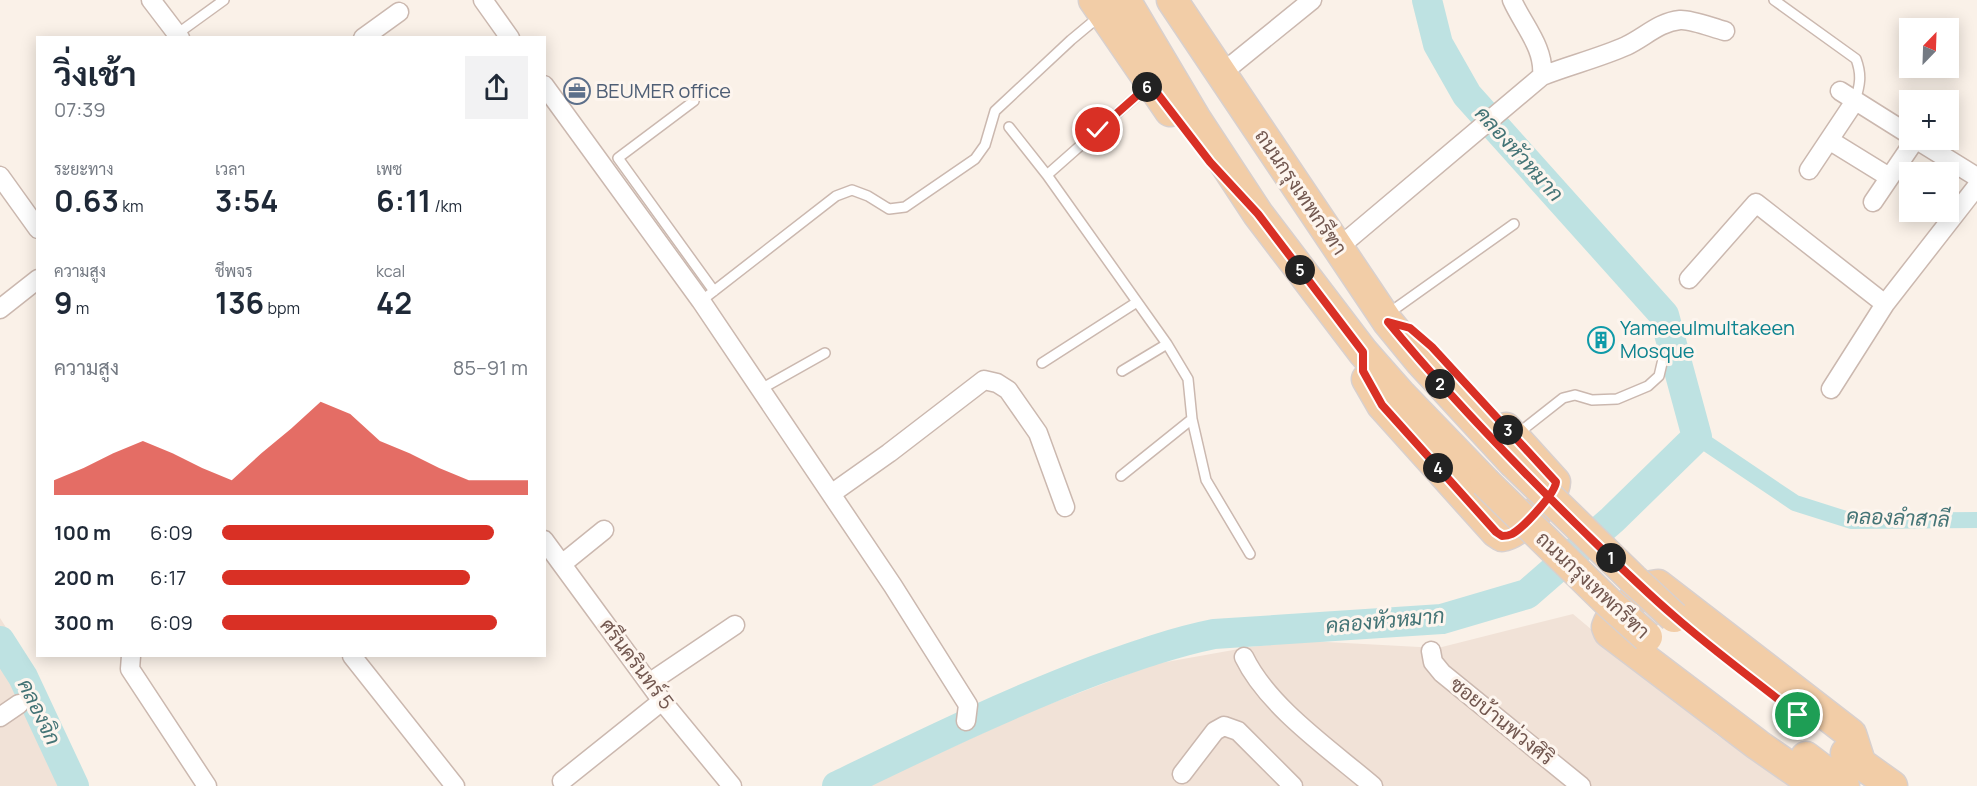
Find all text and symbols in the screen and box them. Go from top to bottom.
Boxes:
north arrow [1899,18,1959,78]
map controls [1899,18,1959,222]
text: วิ่งเช้า [54,51,137,96]
button: share [465,56,528,119]
pin: 6 [1132,72,1162,102]
office icon: BEUMER office [562,76,592,106]
text: 6 [1142,76,1152,98]
place label: BEUMER office [596,77,731,104]
button: + [1899,90,1959,150]
text: 07:39 [54,96,106,123]
water label: คลองหัวหมาก [1469,100,1570,207]
pin [1072,104,1123,155]
icon: check [1081,113,1114,146]
street label: ถนนกรุงเทพกรีฑา [1249,124,1353,260]
text: ระยะทาง [54,158,114,180]
text: เวลา [215,158,245,180]
text: เพซ [376,158,402,180]
button: − [1899,162,1959,222]
text: 0.63 [54,180,119,221]
text: 3:54 [215,180,279,221]
text: 6:11 [376,180,431,221]
text: km [119,195,144,217]
text: /km [431,195,462,217]
pin: 5 [1285,255,1315,285]
text: 5 [1295,259,1305,281]
text: ความสูง [54,260,106,282]
text: ชีพจร [215,260,253,282]
text: kcal [376,260,405,282]
text: 9 [54,282,73,323]
text: 136 [215,282,264,323]
text: 42 [376,282,412,323]
text: m [73,297,89,319]
text: bpm [264,297,300,319]
place label: Yameeulmultakeen Mosque [1620,314,1795,364]
building icon: Yameeulmultakeen Mosque [1586,325,1616,355]
text: ความสูง [54,354,119,381]
text: 85–91 m [453,354,528,381]
pin: 2 [1425,369,1455,399]
text: 2 [1435,373,1445,395]
pin: 3 [1493,415,1523,445]
text: 3 [1503,419,1513,441]
pin: 4 [1423,453,1453,483]
text: 4 [1433,457,1443,479]
water label: คลองลำสาลี [1846,501,1952,533]
text: 100 m [54,519,111,546]
text: 6:09 [150,519,193,546]
street label: ถนนกรุงเทพกรีฑา [1530,525,1656,645]
pin: 1 [1596,543,1626,573]
text: 1 [1607,547,1615,569]
text: 200 m [54,564,114,591]
text: 6:17 [150,564,186,591]
water label: คลองหัวหมาก [1324,601,1446,639]
text: 300 m [54,609,114,636]
text: 6:09 [150,609,193,636]
street label: ศรีนครินทร์ 5 [594,613,680,715]
street label: ซอยบ้านพ่วงศิริ [1445,670,1560,771]
water label: คลองจิก [12,674,68,749]
pin [1772,689,1823,740]
icon: arrive [1781,698,1814,731]

